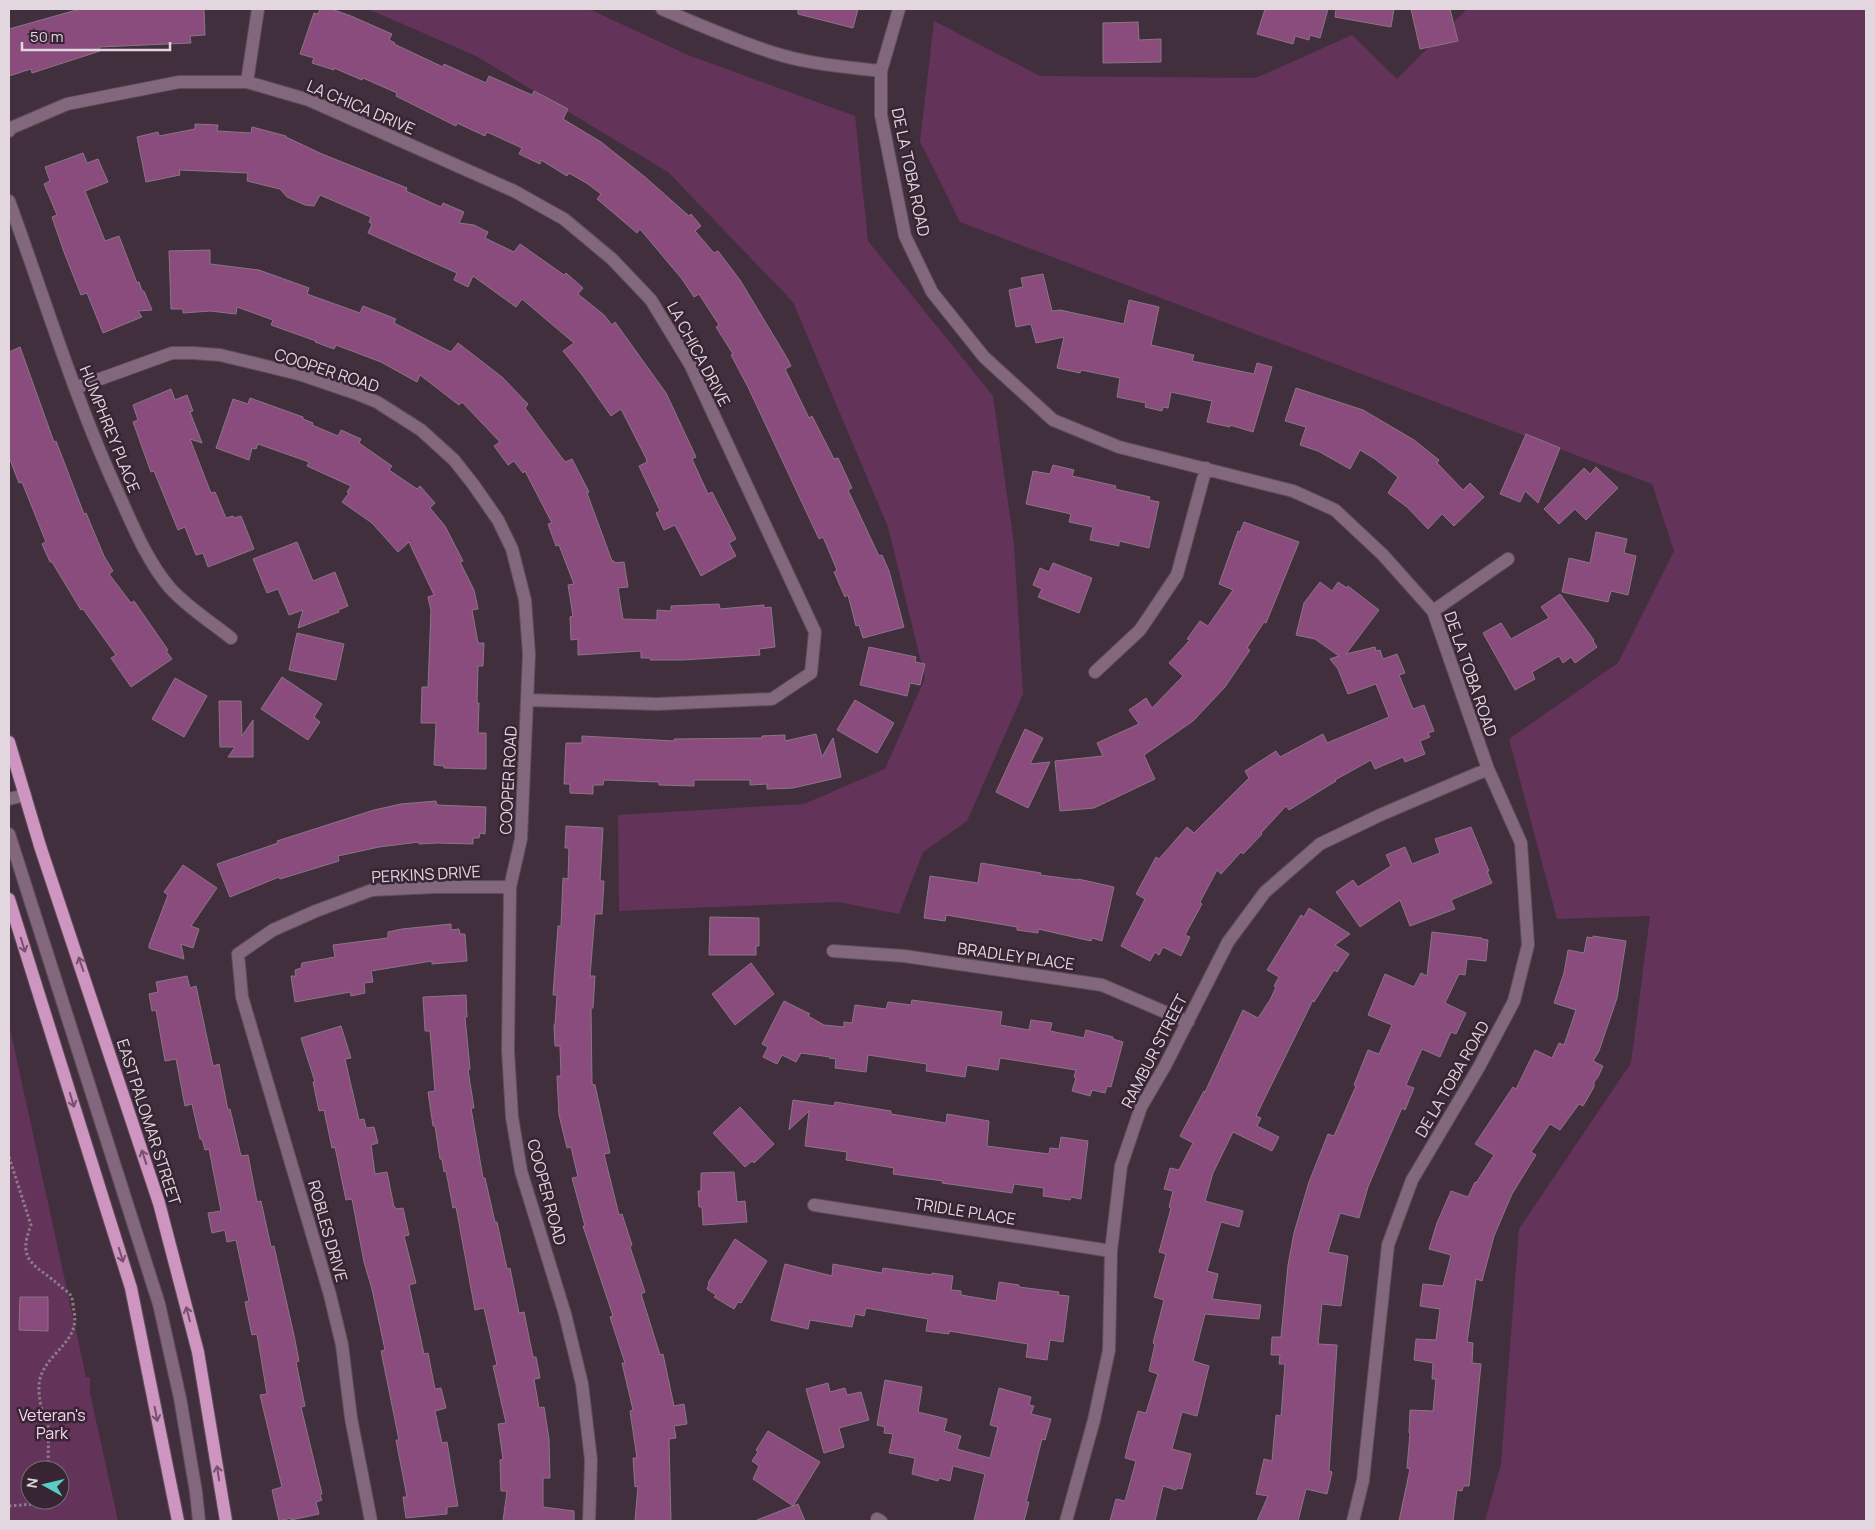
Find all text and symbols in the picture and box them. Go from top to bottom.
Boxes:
scale bar [22,20,170,52]
text: 50 m [30,26,64,47]
street label: LA CHICA DRIVE [304,74,418,140]
street label: DE LA TOBA ROAD [887,106,935,239]
street label: LA CHICA DRIVE [662,298,736,410]
street label: COOPER ROAD [272,343,382,397]
street label: HUMPHREY PLACE [74,362,146,496]
street label: DE LA TOBA ROAD [1439,608,1503,740]
street label: COOPER ROAD [494,725,522,835]
street label: PERKINS DRIVE [371,860,481,888]
one-way arrow [19,937,29,953]
street label: BRADLEY PLACE [956,937,1076,975]
one-way arrow [75,957,85,973]
street label: RAMBUR STREET [1116,990,1192,1112]
street label: DE LA TOBA ROAD [1410,1017,1494,1141]
street label: EAST PALOMAR STREET [112,1036,186,1208]
one-way arrow [68,1092,77,1107]
street label: COOPER ROAD [522,1137,572,1248]
one-way arrow [139,1150,148,1165]
street label: ROBLES DRIVE [303,1178,353,1284]
street label: TRIDLE PLACE [912,1192,1018,1230]
one-way arrow [116,1247,126,1263]
one-way arrow [183,1306,192,1322]
park label: Veteran's Park [18,1404,86,1444]
one-way arrow [152,1405,162,1421]
north arrow [20,1460,70,1510]
one-way arrow [212,1465,222,1481]
text: N [22,1477,42,1489]

